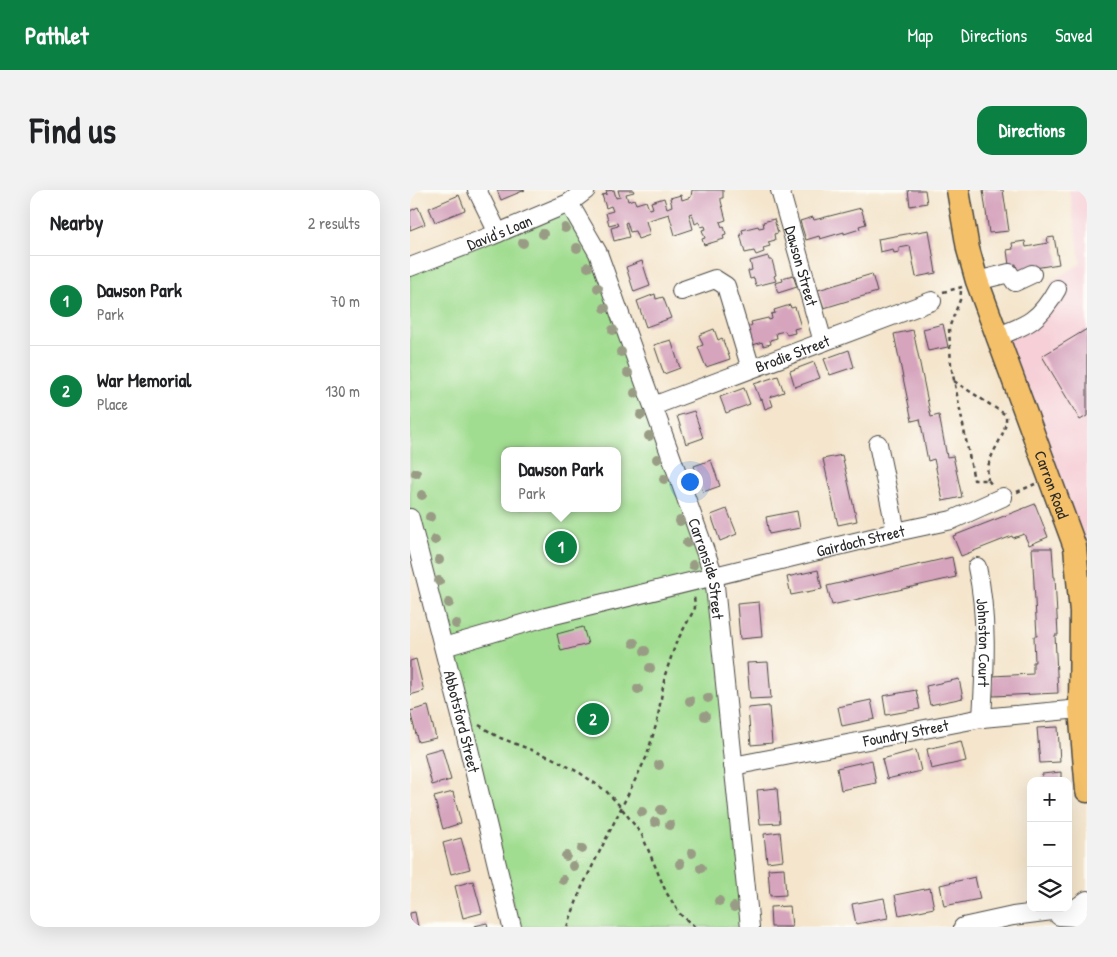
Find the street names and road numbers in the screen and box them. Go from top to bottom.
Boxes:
street label: David's Loan [464,209,535,255]
street label: Dawson Street [780,223,823,309]
street label: Brodie Street [752,329,833,378]
street label: Carron Road [1029,447,1075,522]
street label: Carronside Street [683,515,729,621]
street label: Gairdoch Street [814,519,907,562]
street label: Johnston Court [971,597,996,688]
street label: Abbotsford Street [439,668,485,775]
street label: Foundry Street [860,714,951,752]

